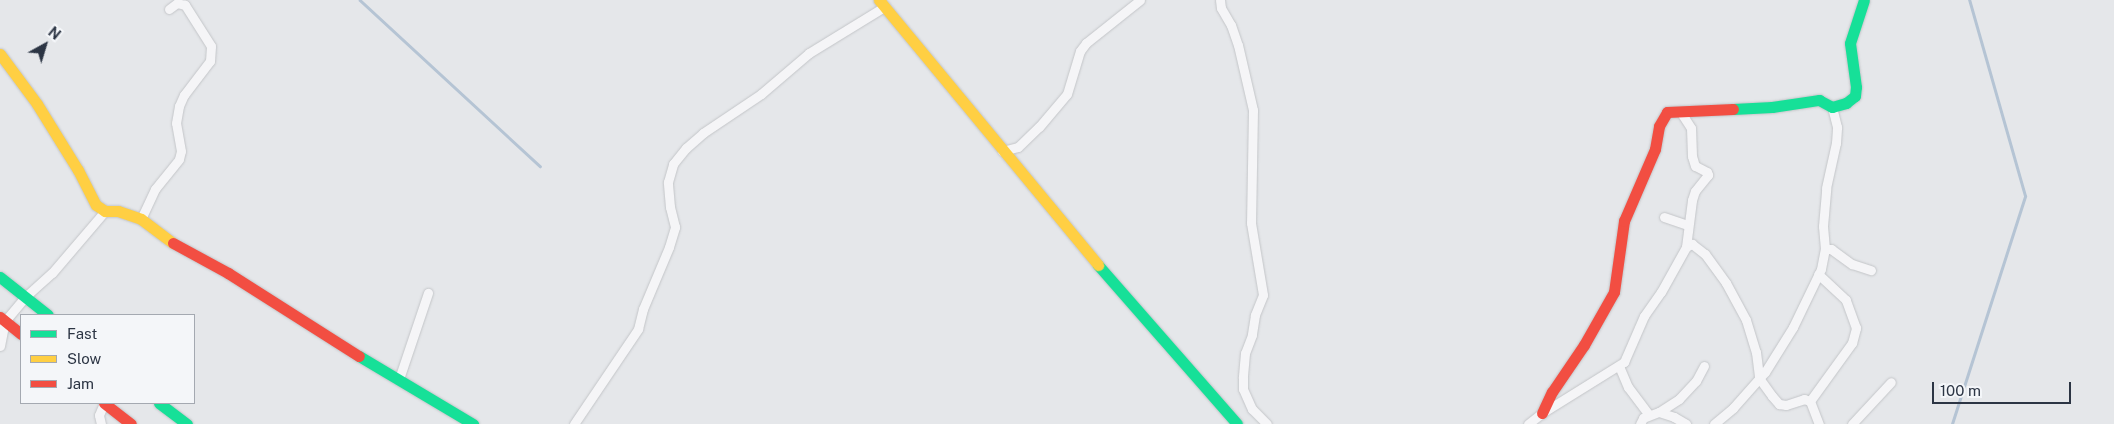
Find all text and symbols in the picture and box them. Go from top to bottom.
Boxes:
north arrow [20,20,70,70]
text: N [45,24,64,43]
legend [20,314,195,404]
text: Fast [67,325,97,342]
text: Slow [67,350,101,367]
scale bar [1934,372,2073,404]
text: Jam [67,375,94,392]
text: 100 m [1940,382,1981,399]

